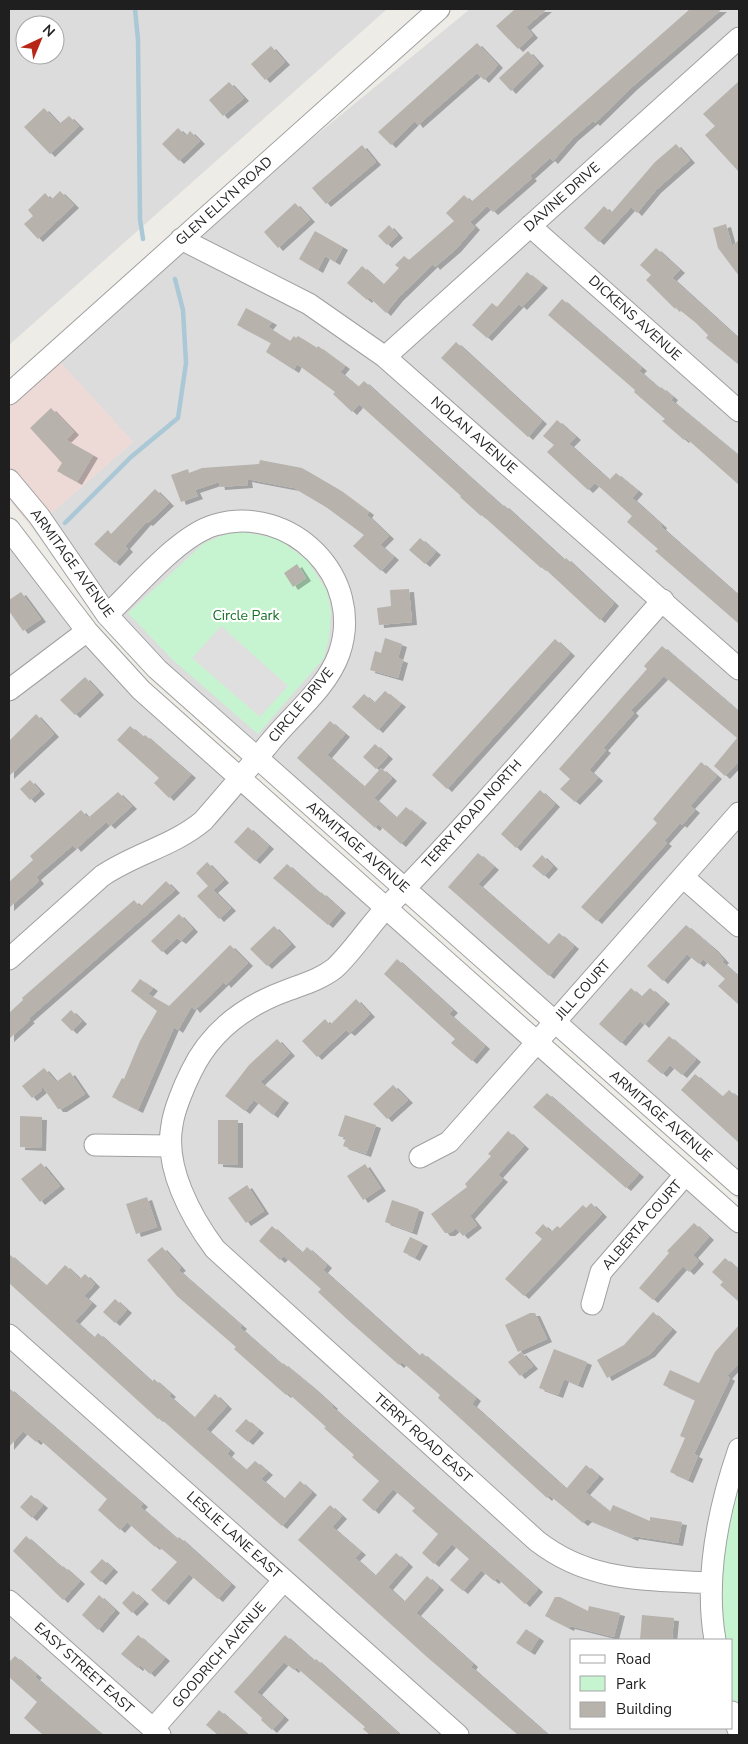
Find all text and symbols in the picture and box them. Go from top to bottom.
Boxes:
north arrow [15,15,65,65]
text: N [38,21,59,41]
street label: GLEN ELLYN ROAD [171,152,277,250]
street label: DAVINE DRIVE [520,158,604,236]
street label: DICKENS AVENUE [584,271,686,365]
street label: NOLAN AVENUE [427,392,521,478]
street label: ARMITAGE AVENUE [26,505,118,621]
park label: Circle Park [212,606,281,625]
street label: CIRCLE DRIVE [264,664,338,746]
street label: TERRY ROAD NORTH [418,755,526,873]
street label: ARMITAGE AVENUE [303,797,413,897]
street label: JILL COURT [550,956,615,1025]
street label: ARMITAGE AVENUE [606,1066,716,1166]
street label: ALBERTA COURT [598,1176,687,1274]
street label: TERRY ROAD EAST [370,1389,477,1488]
street label: LESLIE LANE EAST [182,1487,286,1583]
street label: GOODRICH AVENUE [168,1598,270,1712]
street label: EASY STREET EAST [30,1618,138,1718]
legend [570,1639,733,1729]
text: Road [616,1649,651,1669]
text: Park [616,1674,646,1694]
text: Building [616,1699,672,1719]

